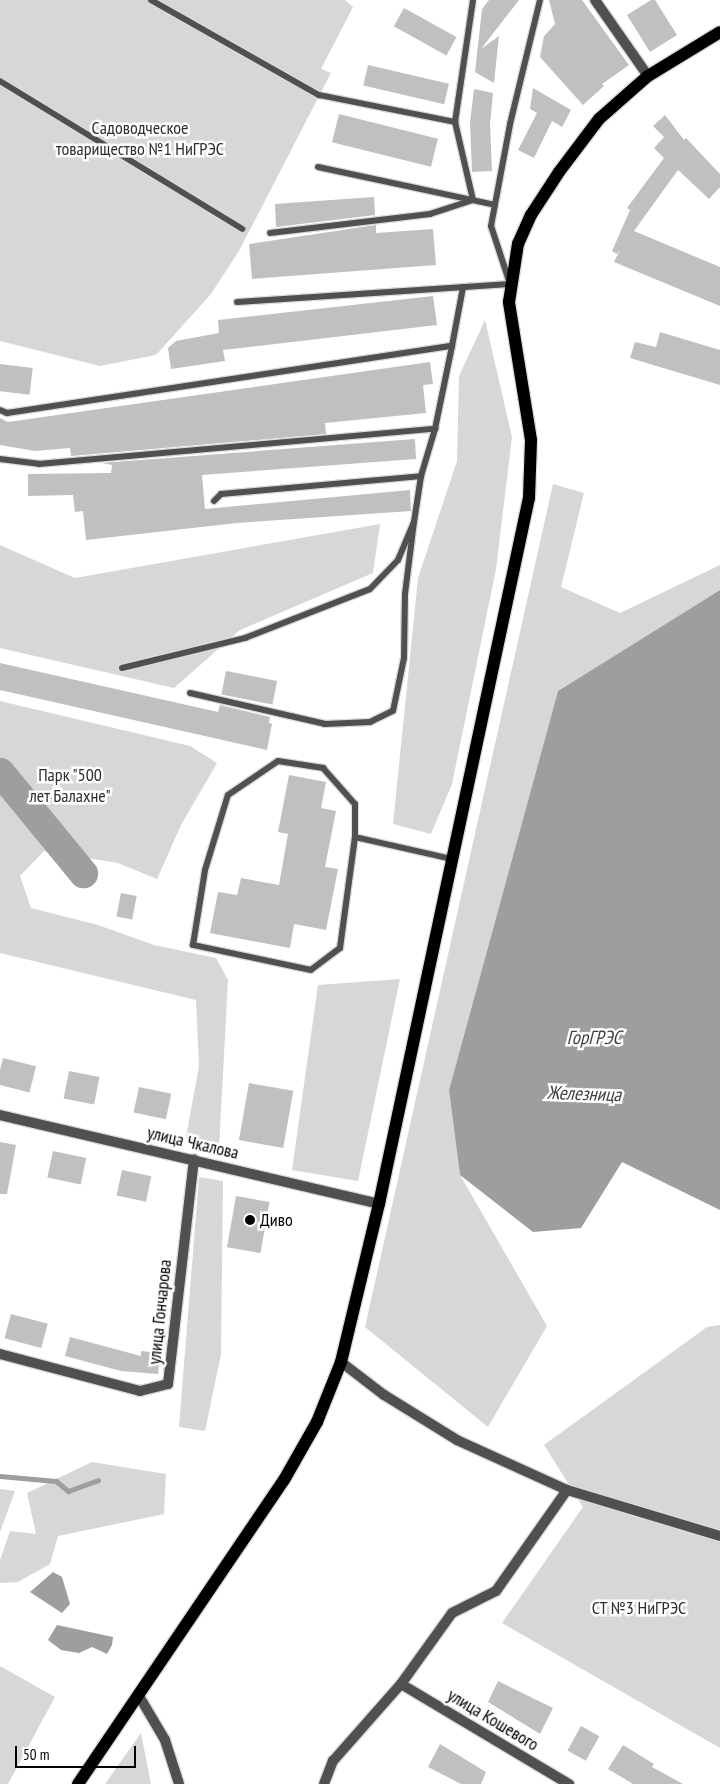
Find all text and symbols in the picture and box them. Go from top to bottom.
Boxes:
park label: Садоводческое товарищество №1 НиГРЭС [56,118,224,160]
park label: Парк "500 лет Балахне" [29,765,111,808]
water label: ГорГРЭС [567,1027,621,1049]
water label: Железница [546,1081,622,1107]
street label: улица Чкалова [145,1122,241,1164]
place label: Диво [260,1209,293,1231]
marker: Диво [244,1214,256,1226]
street label: улица Гончарова [144,1258,176,1366]
park label: СТ №3 НиГРЭС [591,1597,687,1619]
street label: улица Кошевого [443,1684,543,1756]
scale bar [18,1736,139,1768]
text: 50 m [23,1745,49,1764]

